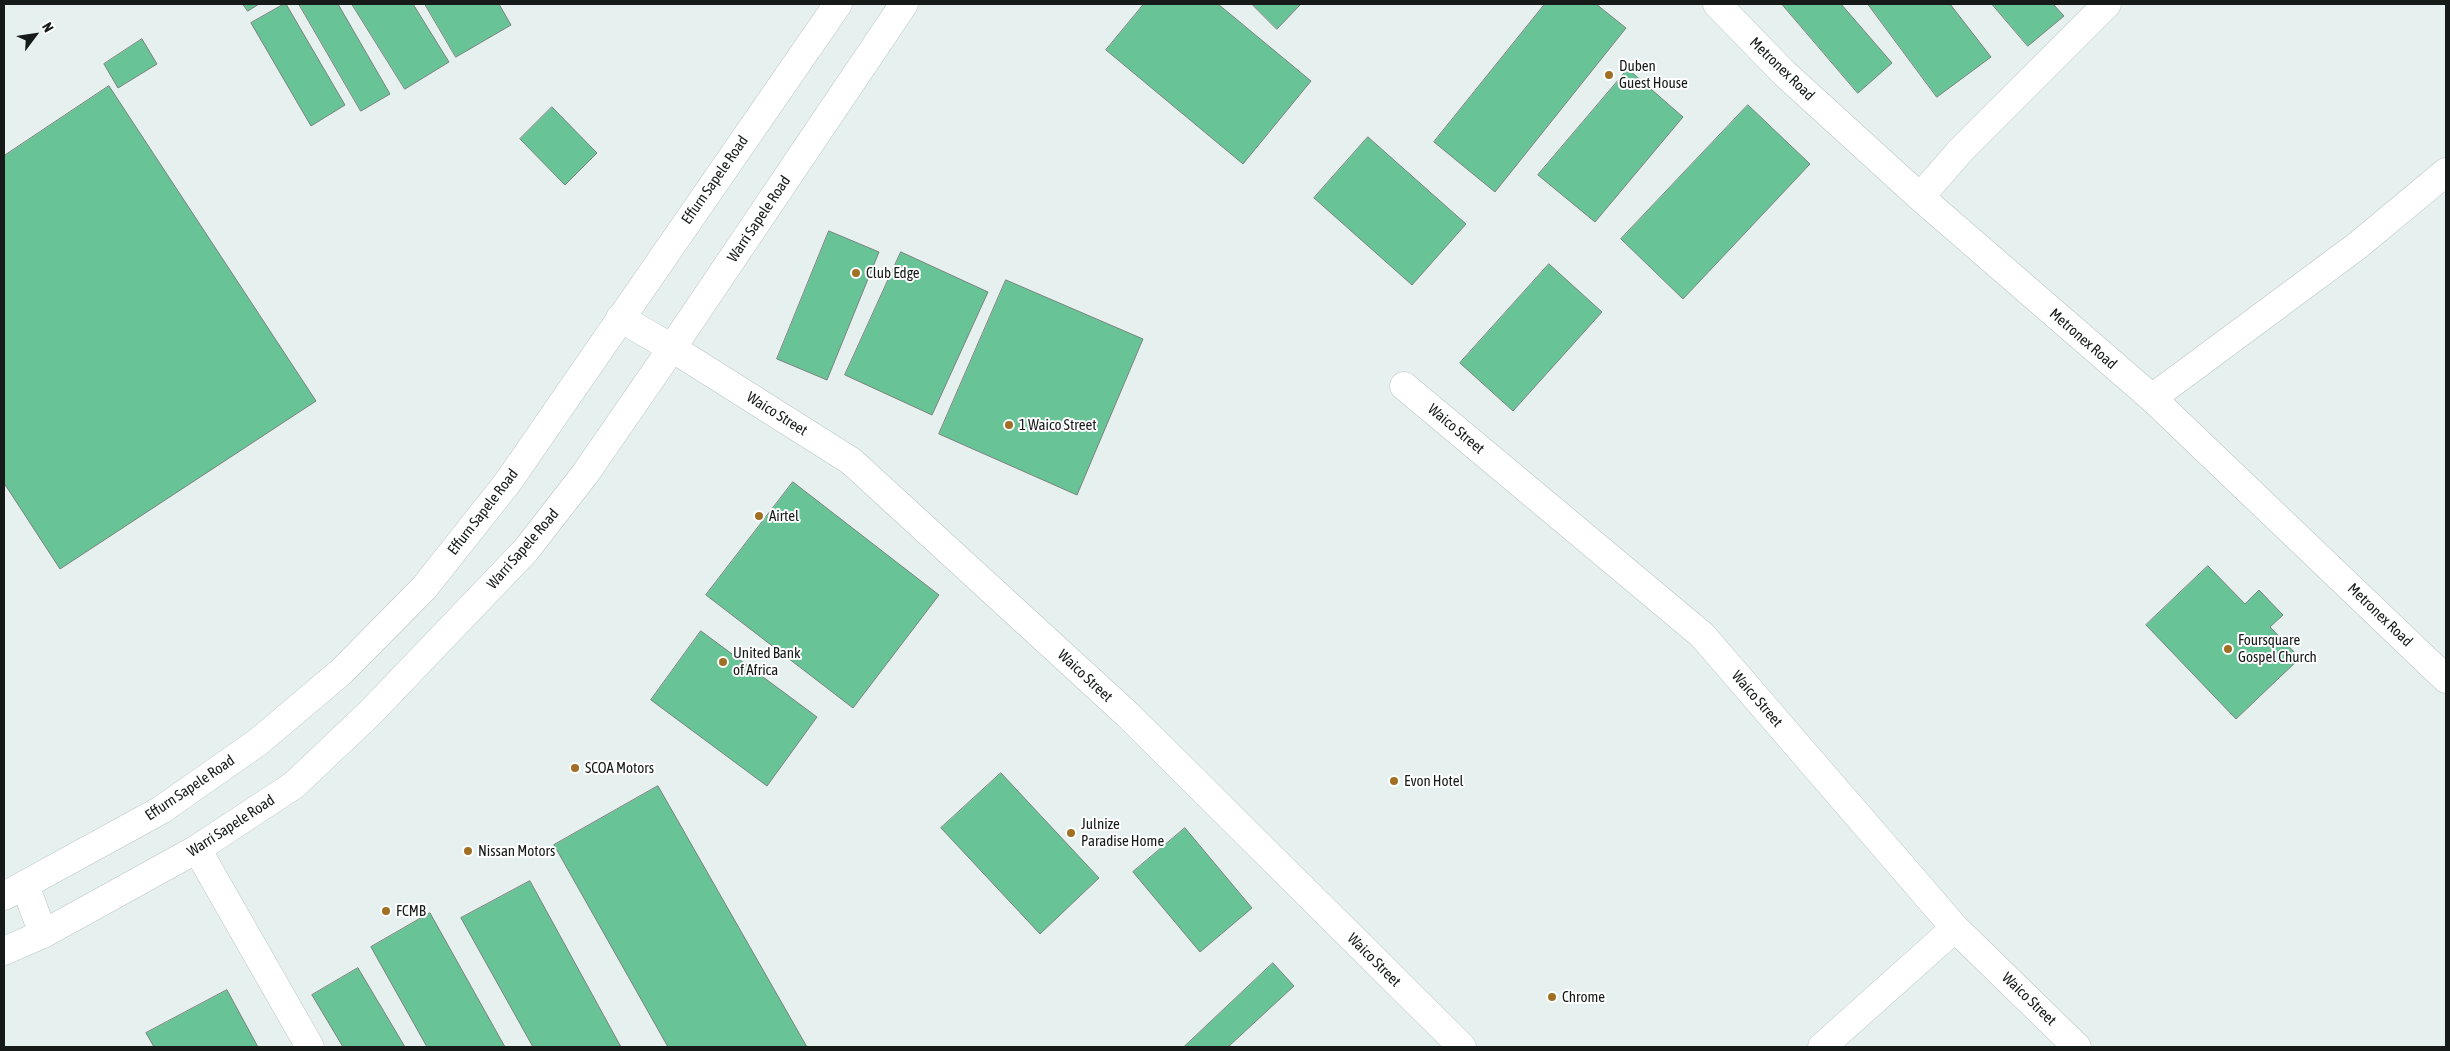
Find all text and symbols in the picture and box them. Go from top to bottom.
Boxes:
north arrow [10,10,60,60]
text: N [39,20,57,35]
street label: Metronex Road [1746,34,1818,104]
place label: Duben Guest House [1619,57,1688,92]
marker: Duben Guest House [1603,69,1615,81]
street label: Effurn Sapele Road [678,132,752,228]
street label: Warri Sapele Road [724,172,794,266]
place label: Club Edge [866,264,920,282]
marker: Club Edge [850,267,862,279]
street label: Metronex Road [2046,305,2120,373]
street label: Waico Street [743,388,811,440]
street label: Waico Street [1424,400,1488,458]
place label: 1 Waico Street [1019,416,1097,434]
marker: 1 Waico Street [1003,419,1015,431]
street label: Effurn Sapele Road [444,465,522,559]
street label: Warri Sapele Road [483,505,563,593]
place label: Airtel [769,507,799,525]
marker: Airtel [753,510,765,522]
street label: Metronex Road [2344,580,2416,650]
place label: Foursquare Gospel Church [2238,631,2317,666]
marker: Foursquare Gospel Church [2222,643,2234,655]
place label: United Bank of Africa [733,644,801,679]
street label: Waico Street [1054,646,1116,706]
marker: United Bank of Africa [717,656,729,668]
street label: Waico Street [1728,667,1786,731]
street label: Effurn Sapele Road [142,751,238,825]
place label: SCOA Motors [585,759,654,777]
marker: SCOA Motors [569,762,581,774]
place label: Evon Hotel [1404,772,1464,790]
marker: Evon Hotel [1388,775,1400,787]
street label: Warri Sapele Road [184,791,278,861]
place label: Julnize Paradise Home [1081,815,1164,850]
marker: Julnize Paradise Home [1065,827,1077,839]
place label: Nissan Motors [478,842,555,860]
marker: Nissan Motors [462,845,474,857]
place label: FCMB [396,902,426,920]
marker: FCMB [380,905,392,917]
street label: Waico Street [1343,929,1405,991]
street label: Waico Street [1998,969,2060,1029]
place label: Chrome [1562,988,1605,1006]
marker: Chrome [1546,991,1558,1003]

